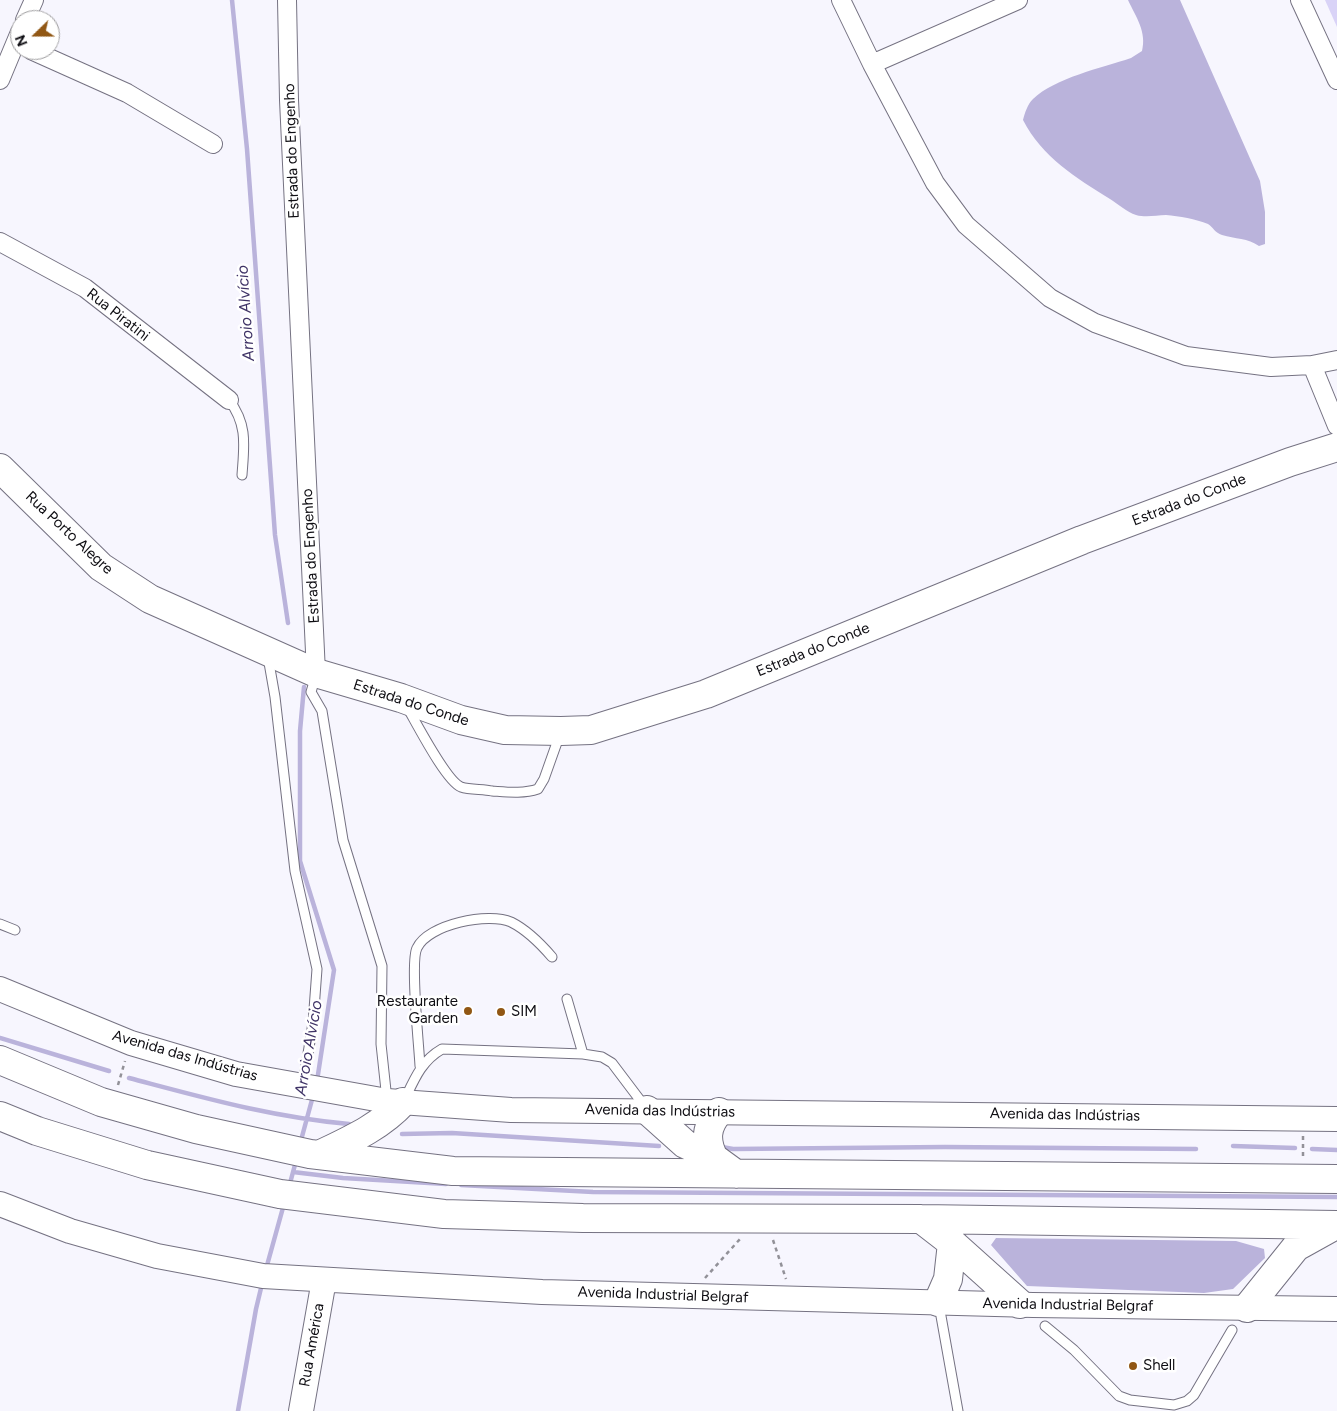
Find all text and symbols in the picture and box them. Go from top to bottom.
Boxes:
north arrow [10,10,60,60]
text: N [12,32,31,49]
street label: Estrada do Engenho [281,83,303,219]
water label: Arroio Alvício [233,264,259,362]
street label: Rua Piratini [83,285,153,345]
street label: Estrada do Conde [1130,470,1248,530]
street label: Rua Porto Alegre [21,488,117,578]
street label: Estrada do Engenho [298,488,324,624]
street label: Estrada do Conde [754,619,872,681]
street label: Estrada do Conde [351,676,471,730]
place label: Restaurante Garden [377,993,458,1028]
water label: Arroio Alvício [291,999,327,1097]
place label: SIM [511,1003,537,1021]
marker: Restaurante Garden [462,1005,474,1017]
marker: SIM [495,1006,507,1018]
street label: Avenida das Indústrias [110,1027,260,1085]
street label: Avenida das Indústrias [585,1101,735,1121]
street label: Avenida das Indústrias [990,1105,1140,1125]
street label: Avenida Industrial Belgraf [577,1283,749,1307]
street label: Avenida Industrial Belgraf [982,1295,1154,1315]
street label: Rua América [296,1302,328,1388]
place label: Shell [1143,1357,1175,1375]
marker: Shell [1127,1360,1139,1372]

